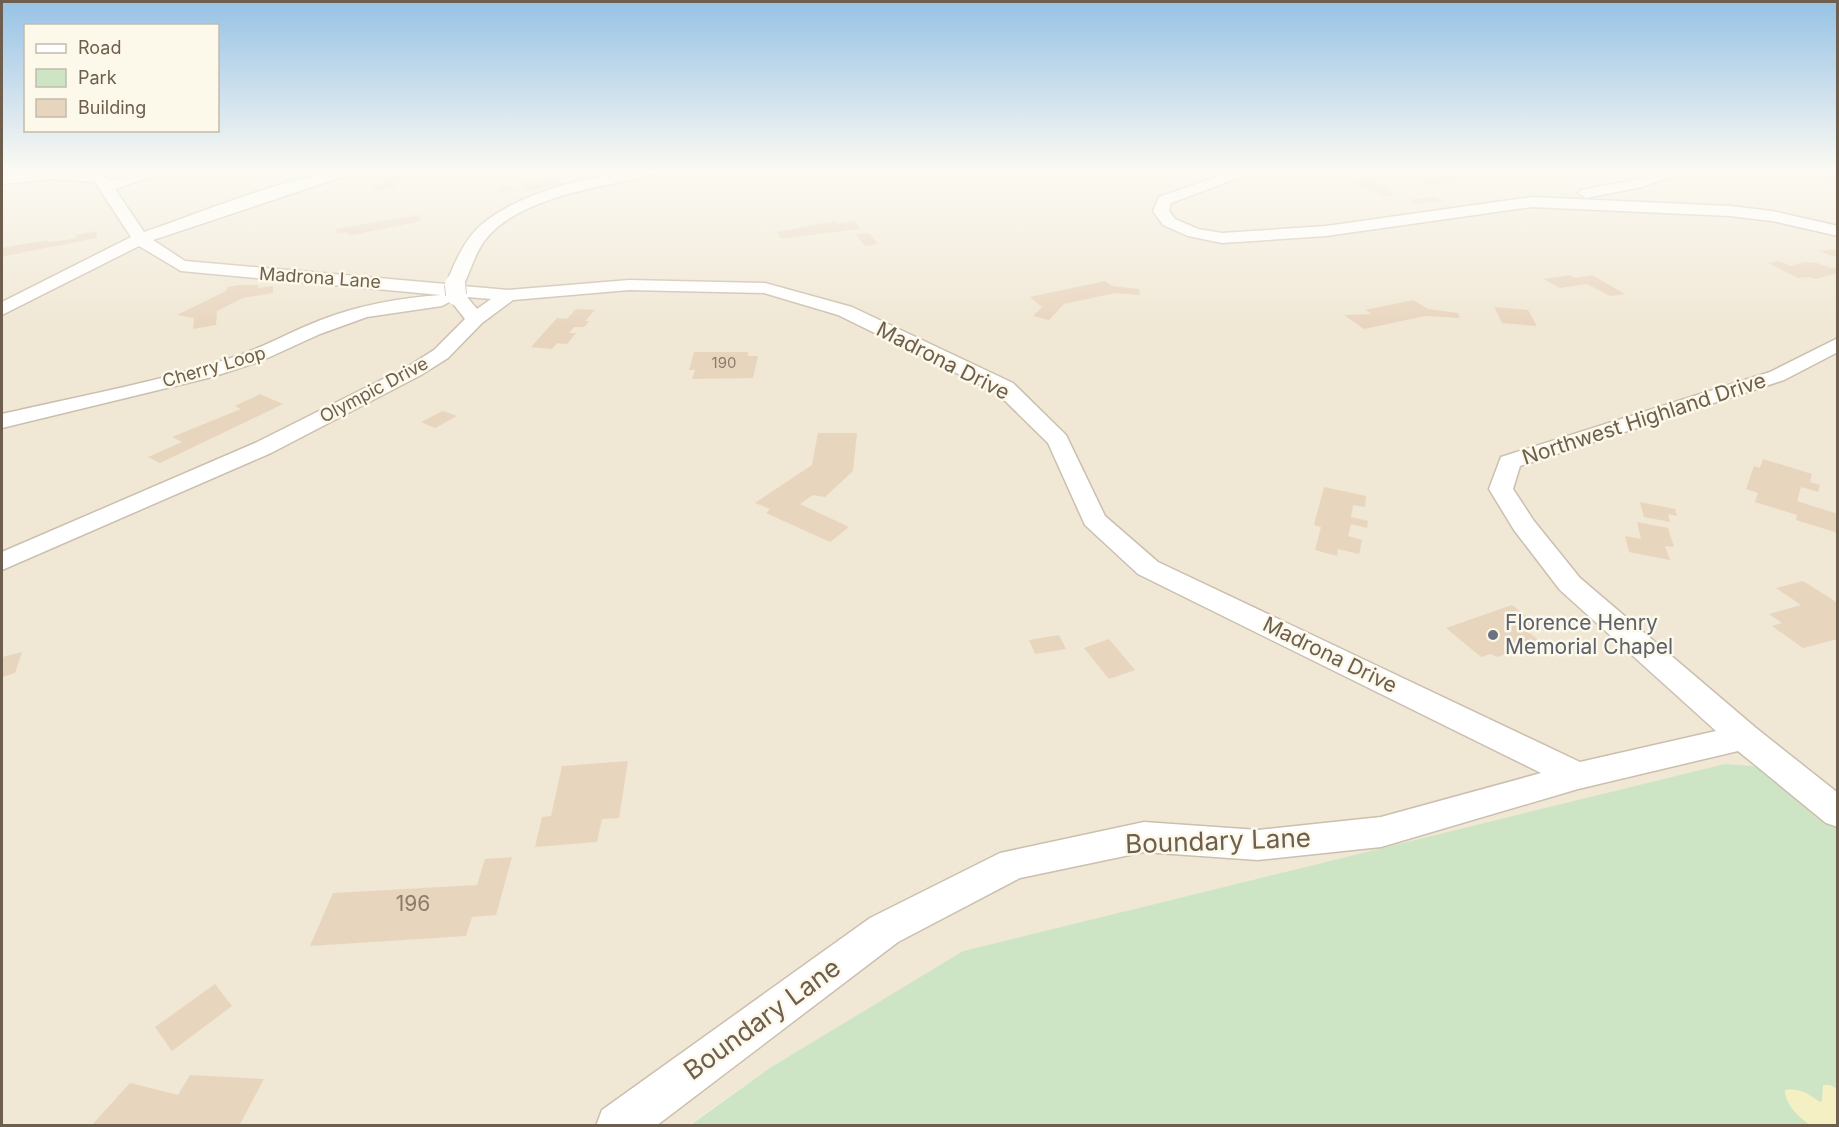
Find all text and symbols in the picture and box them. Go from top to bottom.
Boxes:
legend [24,24,219,132]
text: Road [78,37,121,58]
text: Park [78,67,117,88]
text: Building [78,97,146,118]
street label: Madrona Lane [259,263,382,292]
street label: Madrona Drive [873,316,1014,405]
street label: Cherry Loop [160,342,268,391]
street label: Olympic Drive [316,352,431,427]
house number: 190 [712,353,736,372]
street label: Northwest Highland Drive [1519,367,1769,470]
place label: Florence Henry Memorial Chapel [1505,610,1673,659]
street label: Madrona Drive [1259,611,1401,698]
marker: Florence Henry Memorial Chapel [1486,628,1500,642]
street label: Boundary Lane [1125,822,1311,859]
house number: 196 [396,891,430,916]
street label: Boundary Lane [677,951,846,1086]

